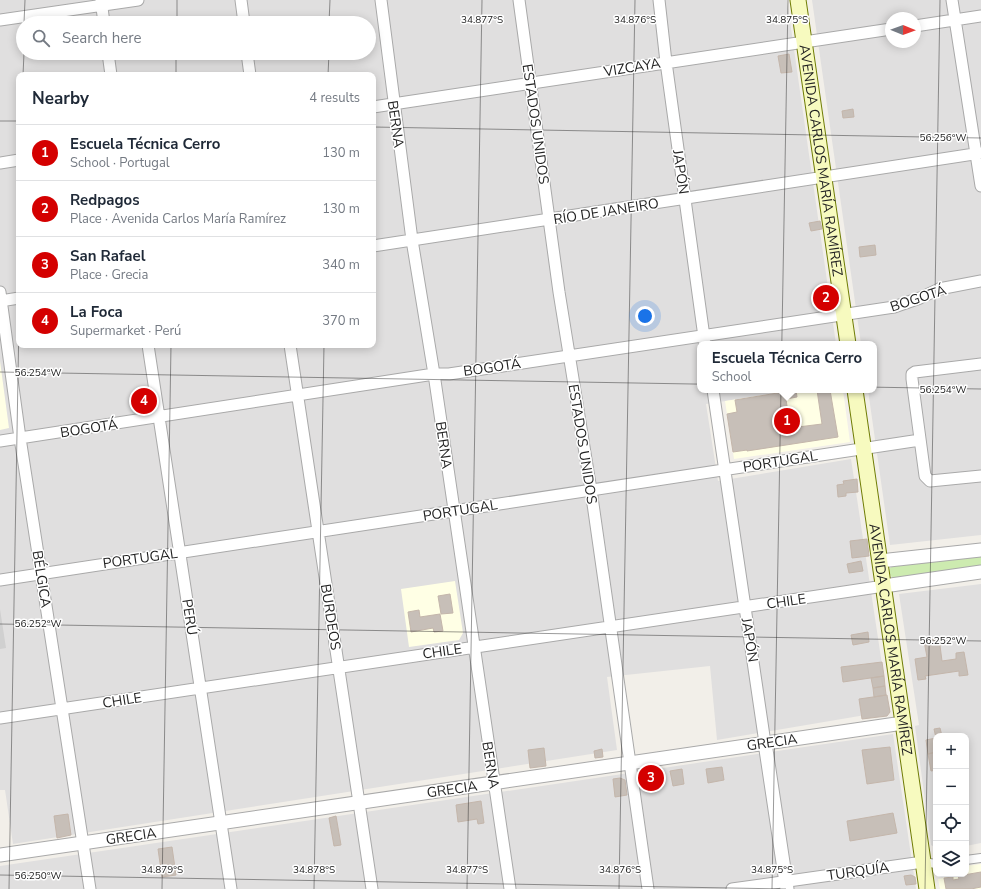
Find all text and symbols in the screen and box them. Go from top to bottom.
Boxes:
north arrow [885,12,921,48]
text: 34.877°S [461,13,503,27]
text: 34.876°S [614,13,656,27]
text: 34.875°S [766,13,808,27]
search box [16,16,376,60]
icon: search [30,27,52,49]
text: Search here [62,28,142,48]
street label: AVENIDA CARLOS MARÍA RAMÍREZ [795,43,847,278]
street label: VIZCAYA [601,54,662,82]
street label: ESTADOS UNIDOS [518,63,553,186]
text: Nearby [32,87,89,110]
text: 4 results [309,89,360,107]
street label: BERNA [383,99,408,149]
text: 56.256°W [919,131,967,145]
text: Escuela Técnica Cerro [70,134,220,154]
text: 1 [41,144,49,162]
text: 130 m [322,144,360,162]
street label: JAPÓN [668,148,693,195]
text: School · Portugal [70,154,170,172]
text: Redpagos [70,190,139,210]
street label: RÍO DE JANEIRO [552,194,660,229]
text: 2 [41,200,49,218]
text: 130 m [322,200,360,218]
text: Place · Avenida Carlos María Ramírez [70,210,286,228]
text: San Rafael [70,246,145,266]
text: 3 [41,256,49,274]
text: 340 m [322,256,360,274]
text: Place · Grecia [70,266,148,284]
street label: BOGOTÁ [888,280,949,316]
pin: 2 [813,283,839,313]
text: La Foca [70,302,123,322]
your location [635,306,655,326]
text: 4 [41,312,49,330]
text: 370 m [322,312,360,330]
text: Supermarket · Perú [70,322,181,340]
popup [697,341,877,393]
text: Escuela Técnica Cerro [712,348,862,368]
street label: BOGOTÁ [462,354,522,381]
text: 56.254°W [14,366,62,380]
text: School [712,368,751,386]
street label: ESTADOS UNIDOS [564,383,601,506]
text: 56.254°W [919,383,967,397]
pin: 4 [131,386,157,416]
pin: 1 [774,406,800,436]
street label: BOGOTÁ [59,415,119,442]
street label: BERNA [431,420,456,470]
street label: PORTUGAL [741,446,819,477]
street label: PORTUGAL [421,495,499,526]
street label: AVENIDA CARLOS MARÍA RAMÍREZ [864,522,917,757]
street label: PORTUGAL [102,544,179,573]
street label: BÉLGICA [28,549,55,609]
street label: BURDEOS [316,583,345,652]
street label: CHILE [765,589,807,614]
street label: PERÚ [177,598,202,637]
street label: JAPÓN [736,616,762,664]
text: 56.252°W [14,617,62,631]
text: 56.252°W [919,634,967,648]
street label: CHILE [421,639,463,664]
street label: CHILE [101,688,143,713]
street label: GRECIA [746,730,799,755]
map controls [933,733,969,877]
button: + [933,733,969,769]
street label: BERNA [477,740,504,790]
pin: 3 [638,763,664,793]
button: − [933,769,969,805]
street label: GRECIA [426,777,479,802]
button: locate [933,805,969,841]
street label: GRECIA [105,824,158,849]
button: layers [933,841,969,877]
street label: TURQUÍA [826,858,890,885]
text: 34.879°S [141,863,183,877]
text: 34.878°S [293,863,335,877]
text: 34.877°S [446,863,488,877]
text: 34.876°S [599,863,641,877]
text: 34.875°S [751,863,793,877]
text: 56.250°W [14,869,62,883]

